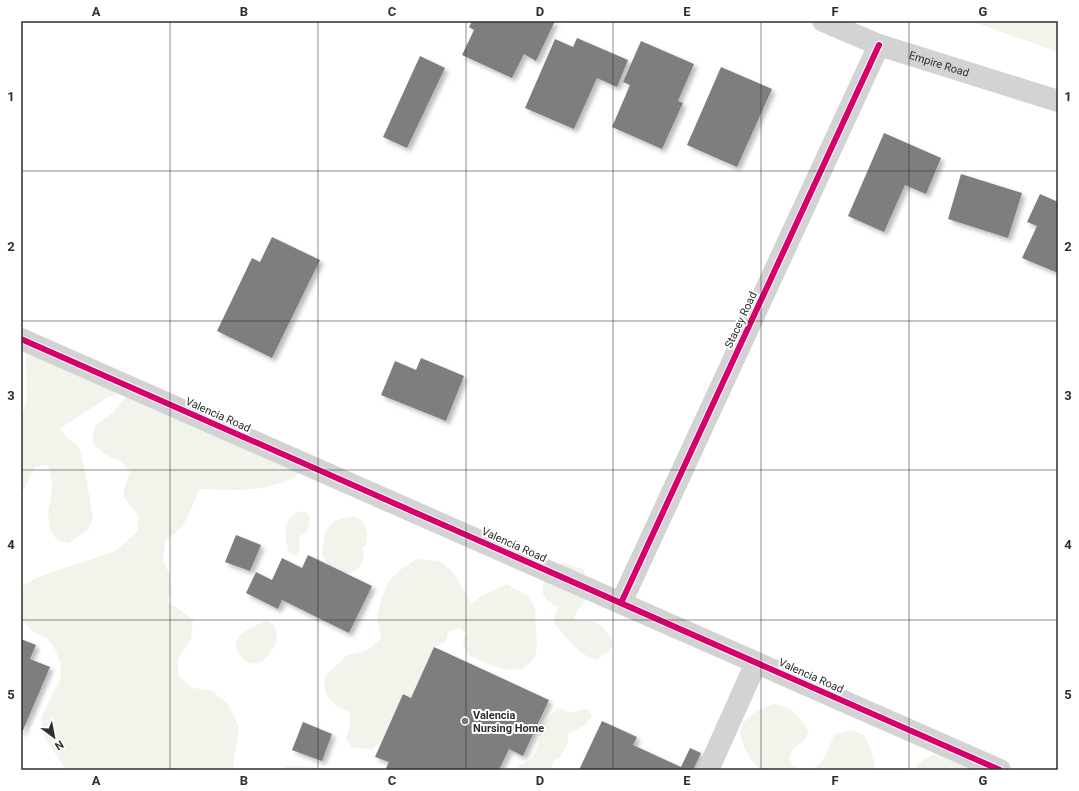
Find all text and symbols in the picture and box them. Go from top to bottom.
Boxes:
text: A [92,4,101,19]
text: B [240,4,248,19]
text: C [388,4,397,19]
text: D [536,4,544,19]
text: E [683,4,691,19]
text: F [831,4,839,19]
text: G [979,4,988,19]
street label: Empire Road [908,48,971,79]
text: 1 [7,89,15,104]
text: 1 [1064,89,1072,104]
text: 2 [7,239,15,254]
text: 2 [1064,239,1072,254]
street label: Stacey Road [722,290,760,350]
text: 3 [7,388,15,403]
text: 3 [1064,388,1072,403]
street label: Valencia Road [184,395,252,435]
street label: Valencia Road [480,525,548,565]
text: 4 [7,537,15,552]
text: 4 [1064,537,1072,552]
street label: Valencia Road [777,656,845,696]
text: 5 [7,687,15,702]
text: 5 [1064,687,1072,702]
place label: Valencia Nursing Home [473,709,544,735]
marker: Valencia Nursing Home [460,716,470,726]
north arrow [34,717,74,757]
text: N [52,737,66,753]
text: A [92,773,101,788]
text: B [240,773,248,788]
text: C [388,773,397,788]
text: D [536,773,544,788]
text: E [683,773,691,788]
text: F [831,773,839,788]
text: G [979,773,988,788]

